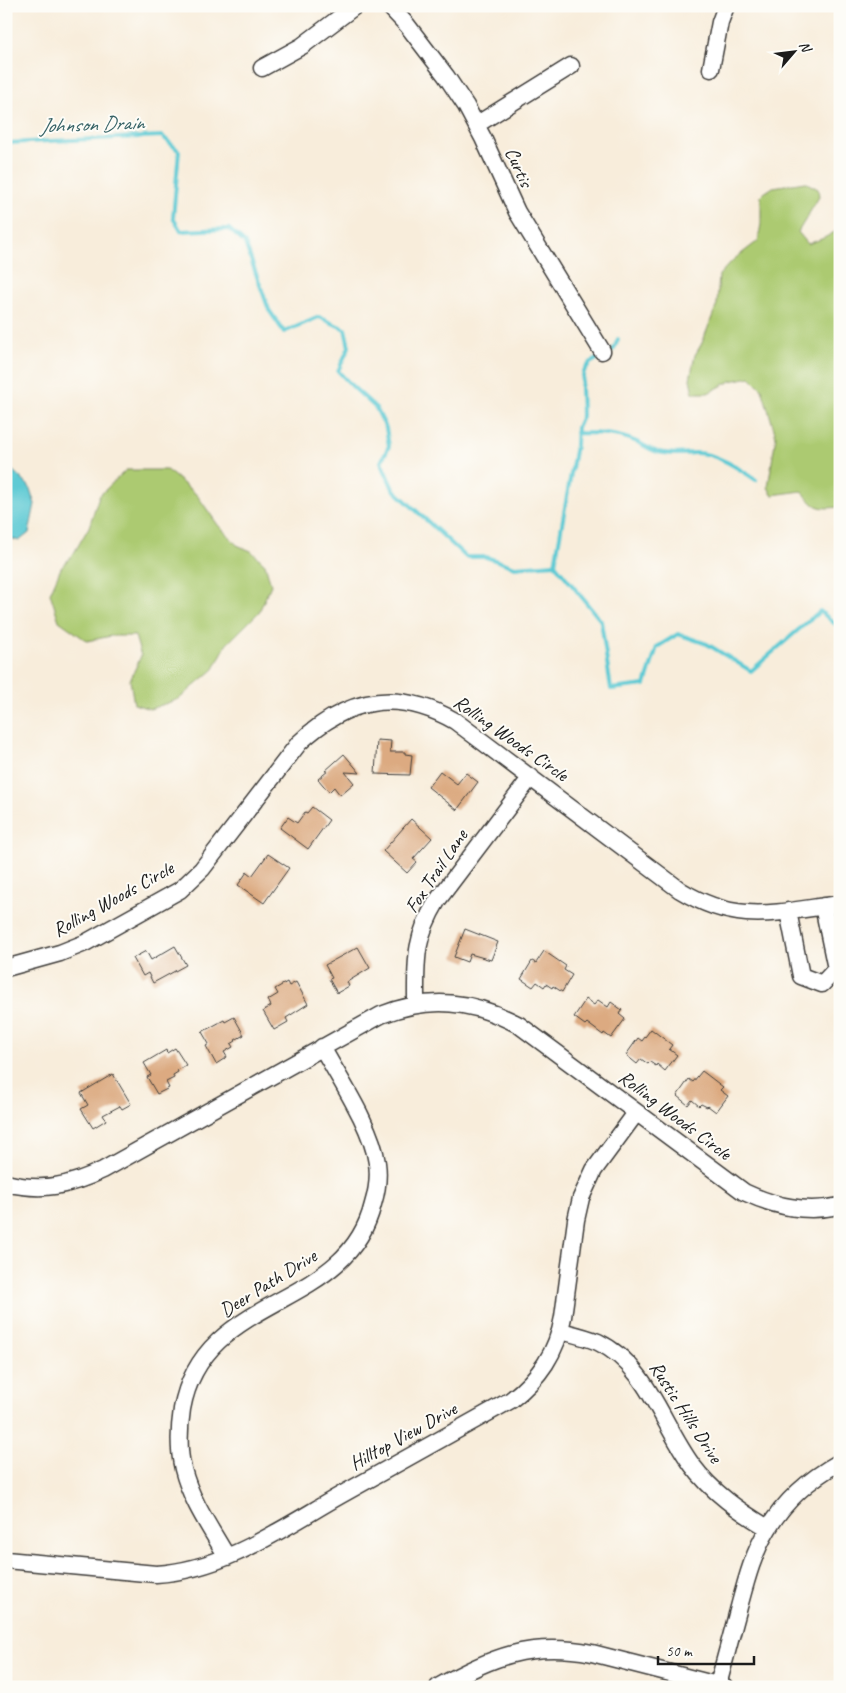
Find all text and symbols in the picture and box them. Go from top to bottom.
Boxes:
north arrow [768,28,818,78]
text: N [795,38,816,56]
water label: Johnson Drain [38,109,147,139]
street label: Curtis [499,143,540,193]
street label: Rolling Woods Circle [449,689,575,788]
street label: Fox Trail Lane [399,823,474,918]
street label: Rolling Woods Circle [48,855,179,943]
street label: Rolling Woods Circle [614,1065,737,1166]
street label: Deer Path Drive [215,1243,322,1323]
street label: Rustic Hills Drive [644,1356,729,1469]
street label: Hilltop View Drive [345,1396,462,1476]
scale bar [658,1633,755,1665]
text: 50 m [666,1642,693,1661]

